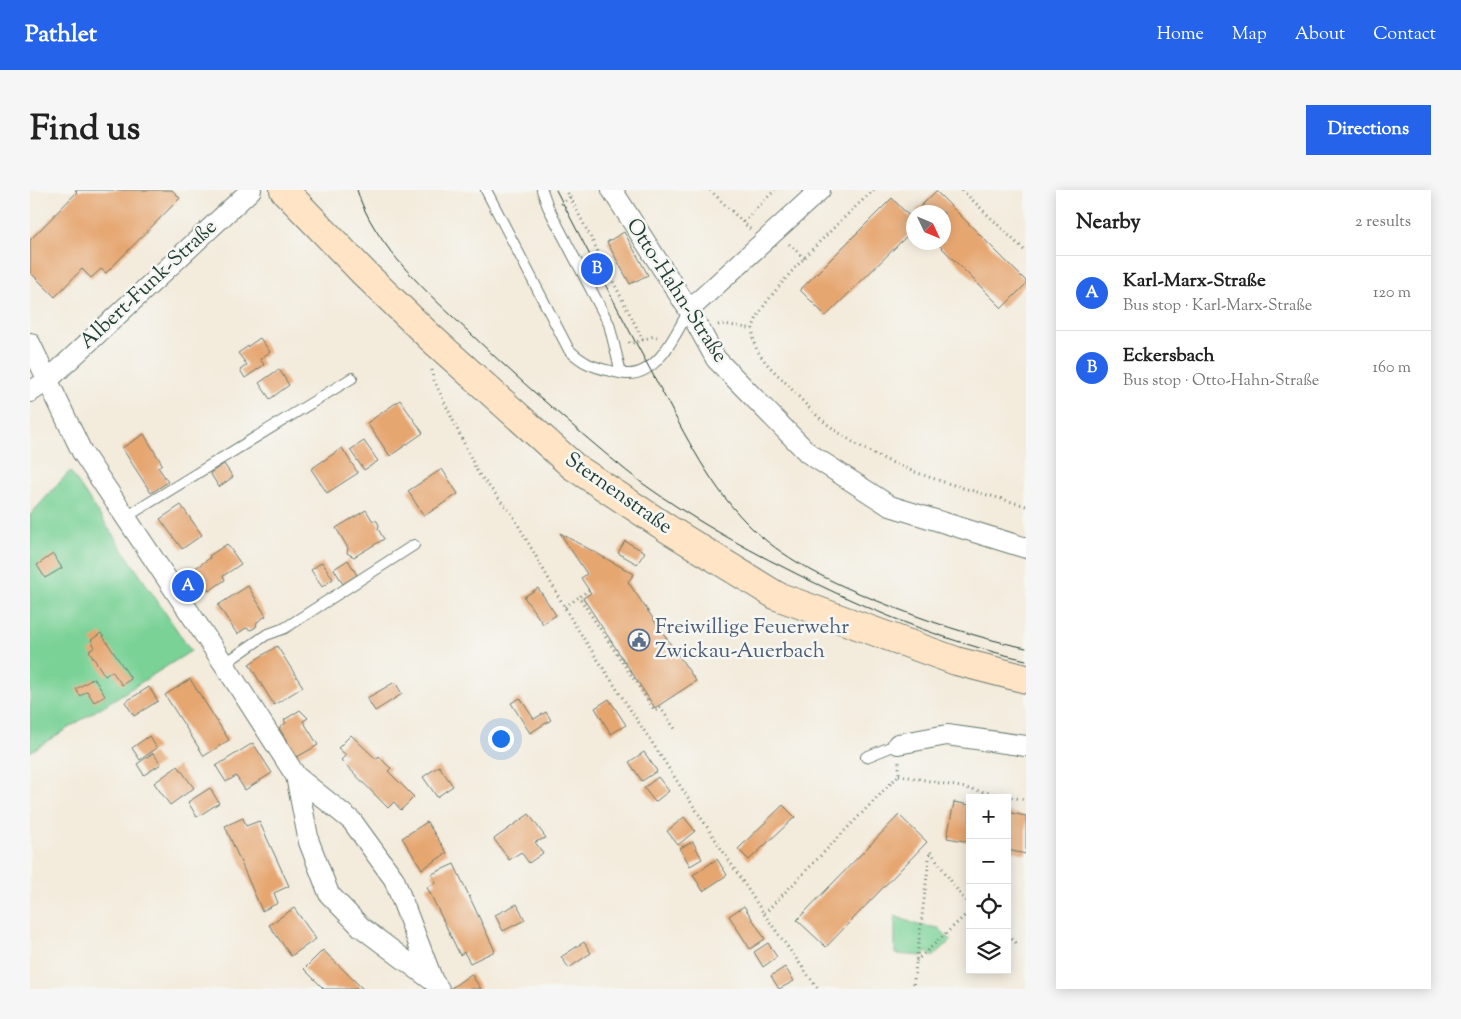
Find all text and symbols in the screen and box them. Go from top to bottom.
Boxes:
text: Pathlet [25,18,97,52]
text: Home [1157,22,1204,48]
text: Map [1232,22,1267,48]
text: About [1295,22,1345,48]
text: Contact [1373,22,1436,48]
text: Find us [30,105,140,156]
button: Directions [1306,105,1431,155]
north arrow [906,205,951,250]
text: Nearby [1076,208,1141,238]
text: 2 results [1355,211,1411,234]
street label: Albert-Funk-Straße [73,213,225,357]
street label: Otto-Hahn-Straße [618,213,734,369]
pin: B [581,250,613,288]
text: Karl-Marx-Straße [1123,268,1266,295]
text: A [1086,282,1099,305]
text: 120 m [1373,282,1411,305]
text: Bus stop · Karl-Marx-Straße [1123,295,1312,318]
text: Eckersbach [1123,343,1215,370]
text: B [1087,357,1097,380]
text: 160 m [1373,357,1411,380]
text: Bus stop · Otto-Hahn-Straße [1123,370,1319,393]
street label: Sternenstraße [558,446,678,542]
pin: A [172,567,204,605]
place label: Freiwillige Feuerwehr Zwickau-Auerbach [655,613,849,667]
public building icon: Freiwillige Feuerwehr Zwickau-Auerbach [627,628,651,652]
your location [488,726,514,752]
map controls [966,794,1011,974]
button: + [966,794,1011,839]
button: − [966,839,1011,884]
button: locate [966,884,1011,929]
button: layers [966,929,1011,974]

